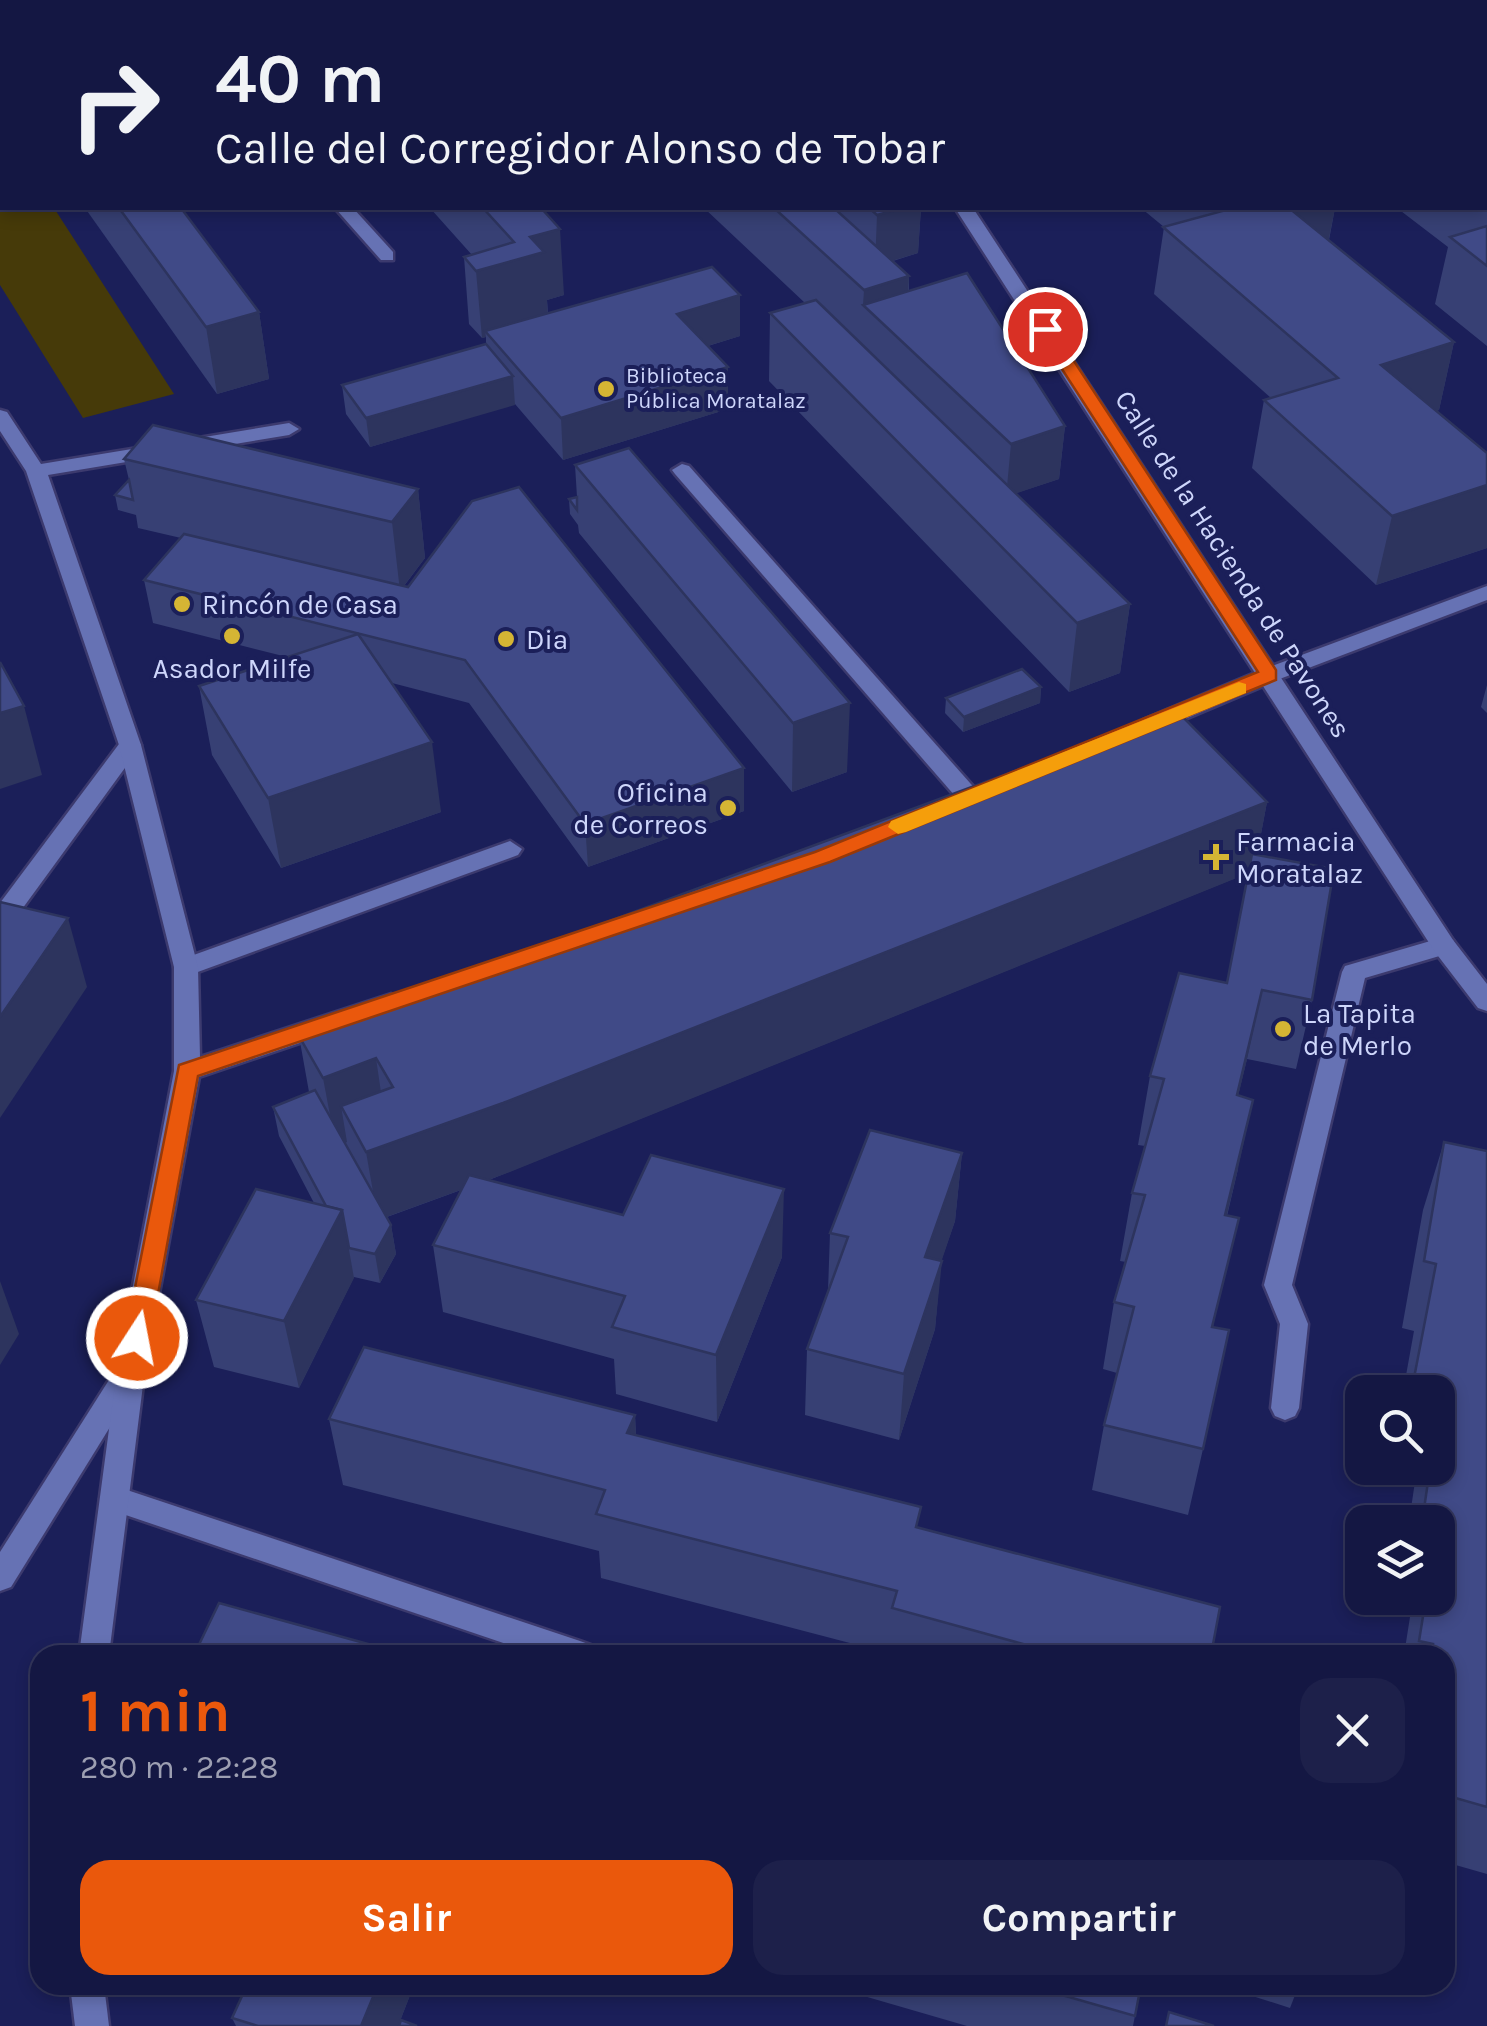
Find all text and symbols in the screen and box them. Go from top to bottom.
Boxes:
text: 40 m [215,38,385,120]
icon: right [50,40,180,170]
text: Calle del Corregidor Alonso de Tobar [215,122,945,174]
pin [1003,287,1088,372]
icon: arrive [1018,302,1073,357]
place label: Biblioteca Pública Moratalaz [626,363,806,414]
marker: Biblioteca Pública Moratalaz [595,378,617,400]
street label: Calle de la Hacienda de Pavones [1108,384,1358,744]
place label: Rincón de Casa [202,588,398,621]
marker: Rincón de Casa [171,593,193,615]
place label: Dia [526,623,568,656]
marker: Asador Milfe [221,625,243,647]
marker: Dia [495,628,517,650]
place label: Asador Milfe [153,652,311,685]
place label: Oficina de Correos [573,776,708,841]
marker: Oficina de Correos [717,797,739,819]
place label: Farmacia Moratalaz [1236,825,1363,890]
marker: Farmacia Moratalaz [1205,846,1227,868]
place label: La Tapita de Merlo [1303,997,1416,1062]
marker: La Tapita de Merlo [1272,1018,1294,1040]
position arrow [85,1286,189,1390]
map controls [1345,1375,1455,1615]
button: search [1345,1375,1455,1485]
button: layers [1345,1505,1455,1615]
text: 1 min [80,1676,231,1746]
button: close [1300,1678,1405,1783]
text: 280 m · 22:28 [80,1749,278,1786]
button: Salir [80,1860,733,1975]
button: Compartir [753,1860,1405,1975]

